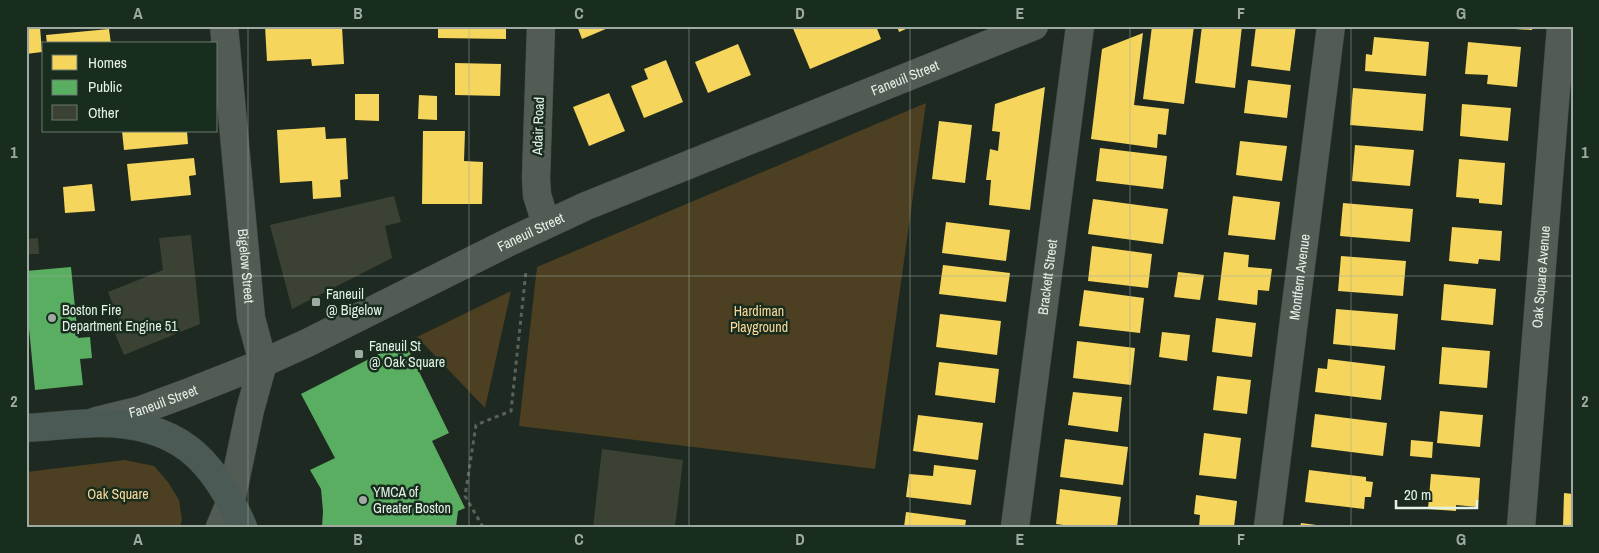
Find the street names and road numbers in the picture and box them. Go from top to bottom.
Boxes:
street label: Faneuil Street [868,56,942,100]
street label: Adair Road [528,97,548,156]
street label: Faneuil Street [494,209,567,255]
street label: Oak Square Avenue [1528,225,1554,329]
street label: Bigelow Street [234,228,259,304]
street label: Montfern Avenue [1285,233,1314,321]
street label: Brackett Street [1034,238,1061,316]
street label: Faneuil Street [127,381,200,422]

